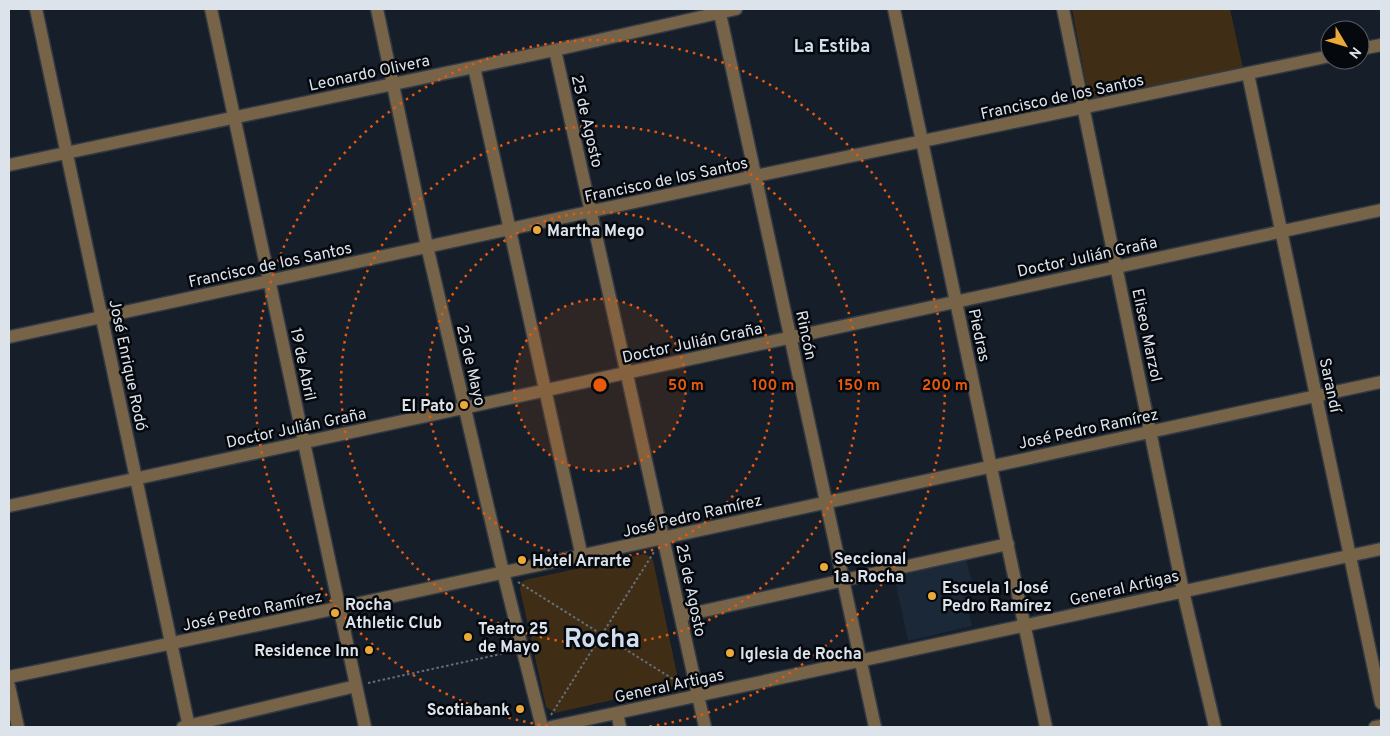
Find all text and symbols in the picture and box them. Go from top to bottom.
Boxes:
north arrow [1320,20,1370,70]
district label: La Estiba [794,36,870,59]
text: N [1344,43,1364,61]
street label: Leonardo Olivera [307,51,432,97]
street label: Francisco de los Santos [979,71,1146,125]
street label: 25 de Agosto [566,73,606,170]
street label: Francisco de los Santos [583,154,750,208]
place label: Martha Mego [547,222,644,242]
marker: Martha Mego [531,224,543,236]
street label: Doctor Julián Graña [1016,233,1159,283]
street label: Francisco de los Santos [187,239,354,293]
street label: Eliseo Marzol [1126,287,1166,384]
street label: José Enrique Rodó [103,298,151,433]
street label: Piedras [963,307,993,364]
street label: Rincón [790,309,820,362]
street label: Doctor Julián Graña [621,319,764,369]
street label: 25 de Mayo [451,323,489,408]
street label: 19 de Abril [285,326,320,403]
street label: Sarandí [1314,356,1345,416]
centre of rings [591,376,609,394]
text: 50 m [668,377,704,396]
text: 100 m [752,377,794,396]
text: 150 m [838,377,880,396]
text: 200 m [922,377,968,396]
place label: El Pato [402,397,454,417]
marker: El Pato [458,399,470,411]
street label: Doctor Julián Graña [225,404,368,454]
street label: José Pedro Ramírez [1016,405,1160,455]
street label: José Pedro Ramírez [621,491,764,543]
street label: 25 de Agosto [670,542,710,639]
place label: Seccional 1a. Rocha [834,550,907,588]
place label: Hotel Arrarte [532,552,631,572]
marker: Hotel Arrarte [516,554,528,566]
marker: Seccional 1a. Rocha [818,561,830,573]
street label: General Artigas [1068,567,1181,611]
place label: Escuela 1 José Pedro Ramírez [942,579,1052,617]
street label: José Pedro Ramírez [180,587,324,637]
marker: Escuela 1 José Pedro Ramírez [926,590,938,602]
place label: Rocha Athletic Club [345,596,442,634]
marker: Rocha Athletic Club [329,607,341,619]
place label: Teatro 25 de Mayo [478,620,548,658]
district label: Rocha [564,624,640,657]
marker: Teatro 25 de Mayo [462,631,474,643]
place label: Residence Inn [254,642,359,662]
marker: Residence Inn [363,644,375,656]
place label: Iglesia de Rocha [740,645,862,665]
marker: Iglesia de Rocha [724,647,736,659]
street label: General Artigas [613,666,726,708]
place label: Scotiabank [427,701,510,721]
marker: Scotiabank [514,703,526,715]

